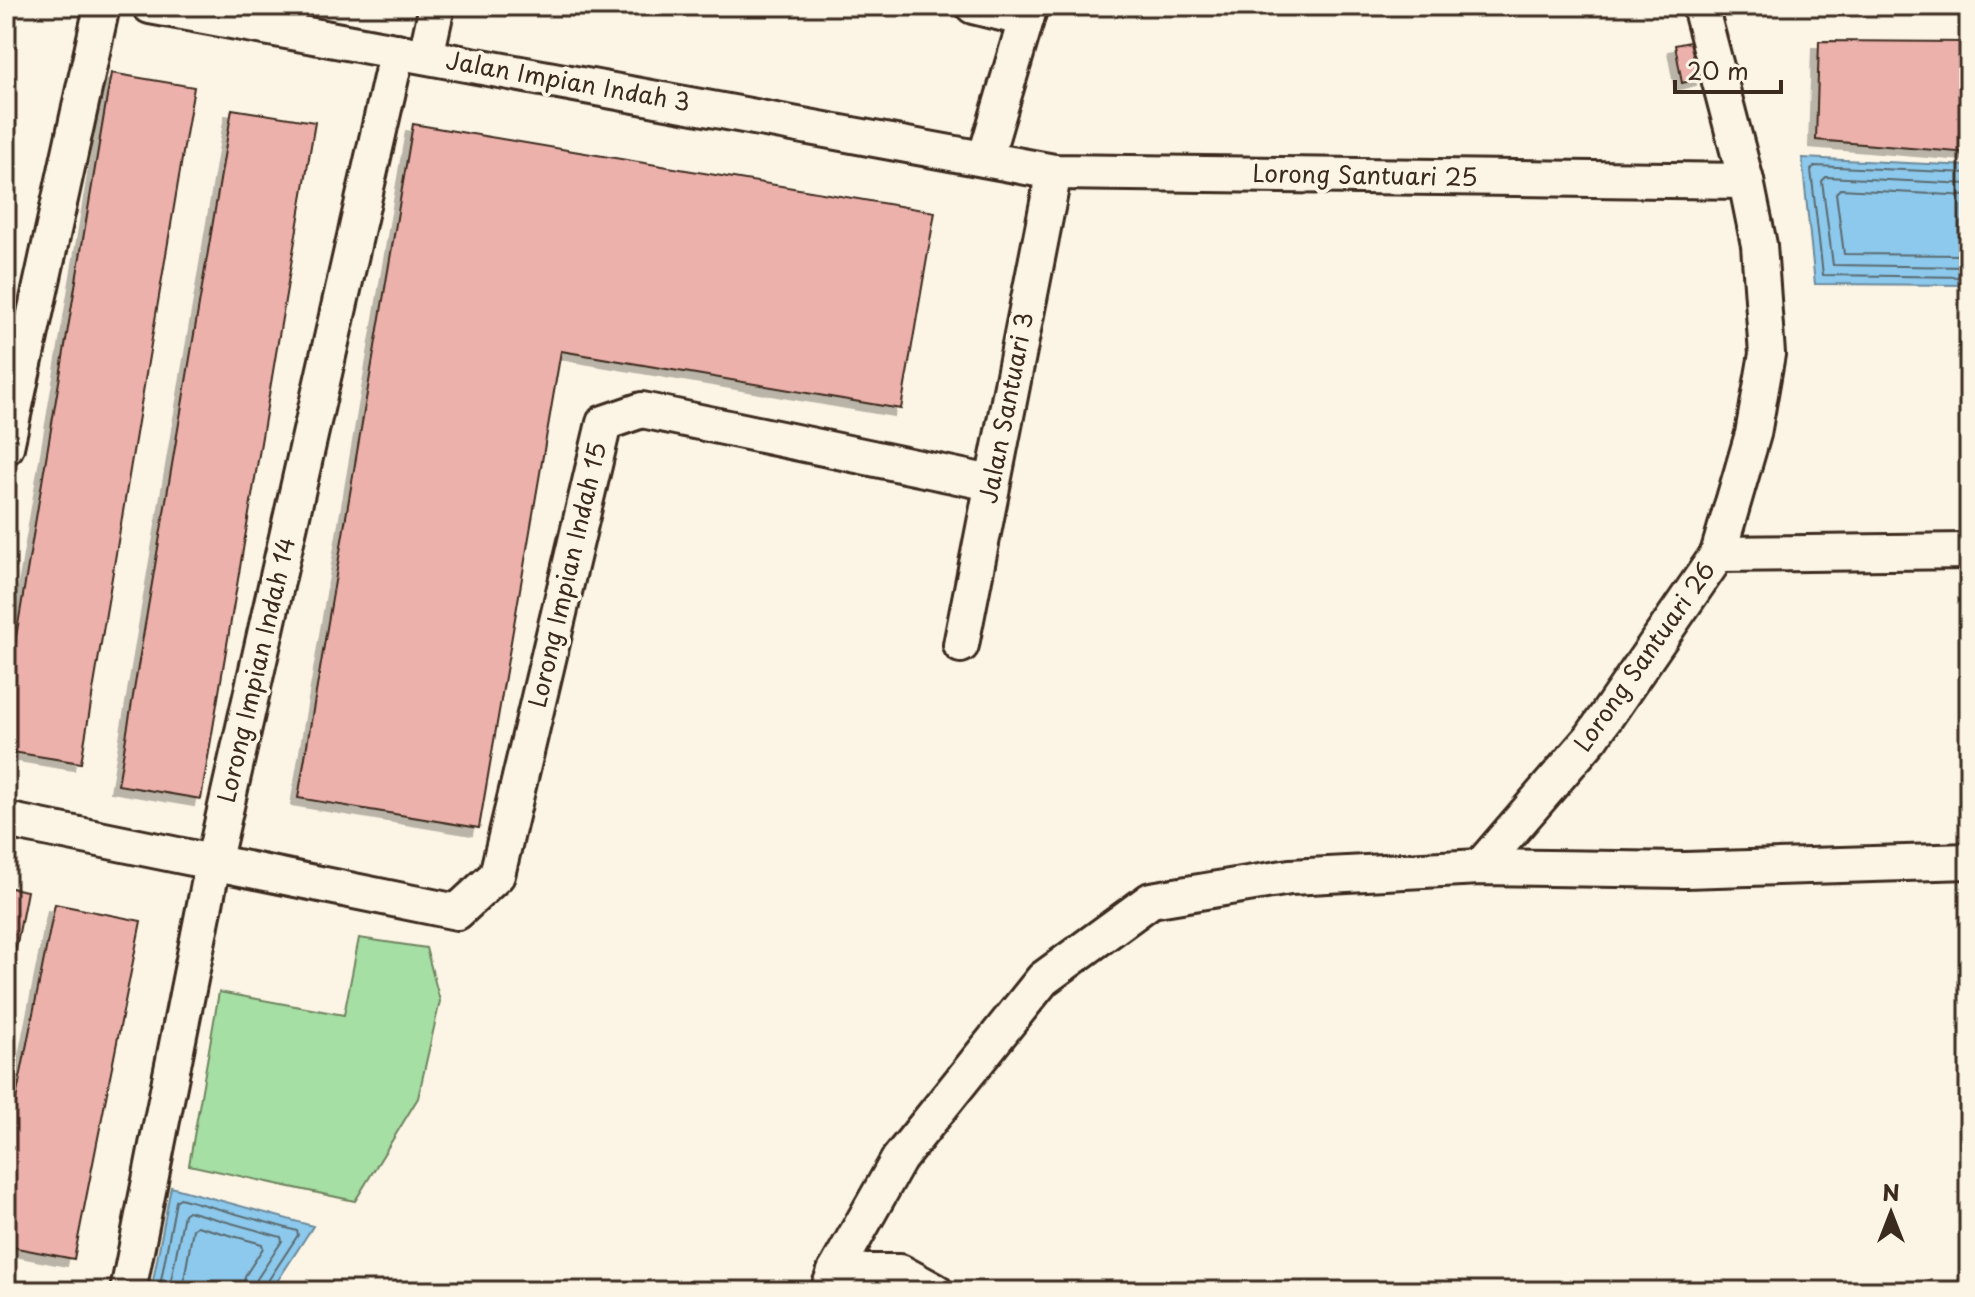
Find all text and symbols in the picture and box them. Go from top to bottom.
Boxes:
street label: Jalan Impian Indah 3 [443,41,693,119]
scale bar [1675,44,1781,94]
text: 20 m [1687,52,1749,88]
street label: Lorong Santuari 25 [1252,154,1478,194]
street label: Jalan Santuari 3 [969,309,1041,506]
street label: Lorong Impian Indah 15 [518,438,614,711]
street label: Lorong Impian Indah 14 [207,533,303,806]
street label: Lorong Santuari 26 [1564,553,1723,758]
north arrow [1851,1173,1931,1253]
text: N [1882,1175,1900,1208]

